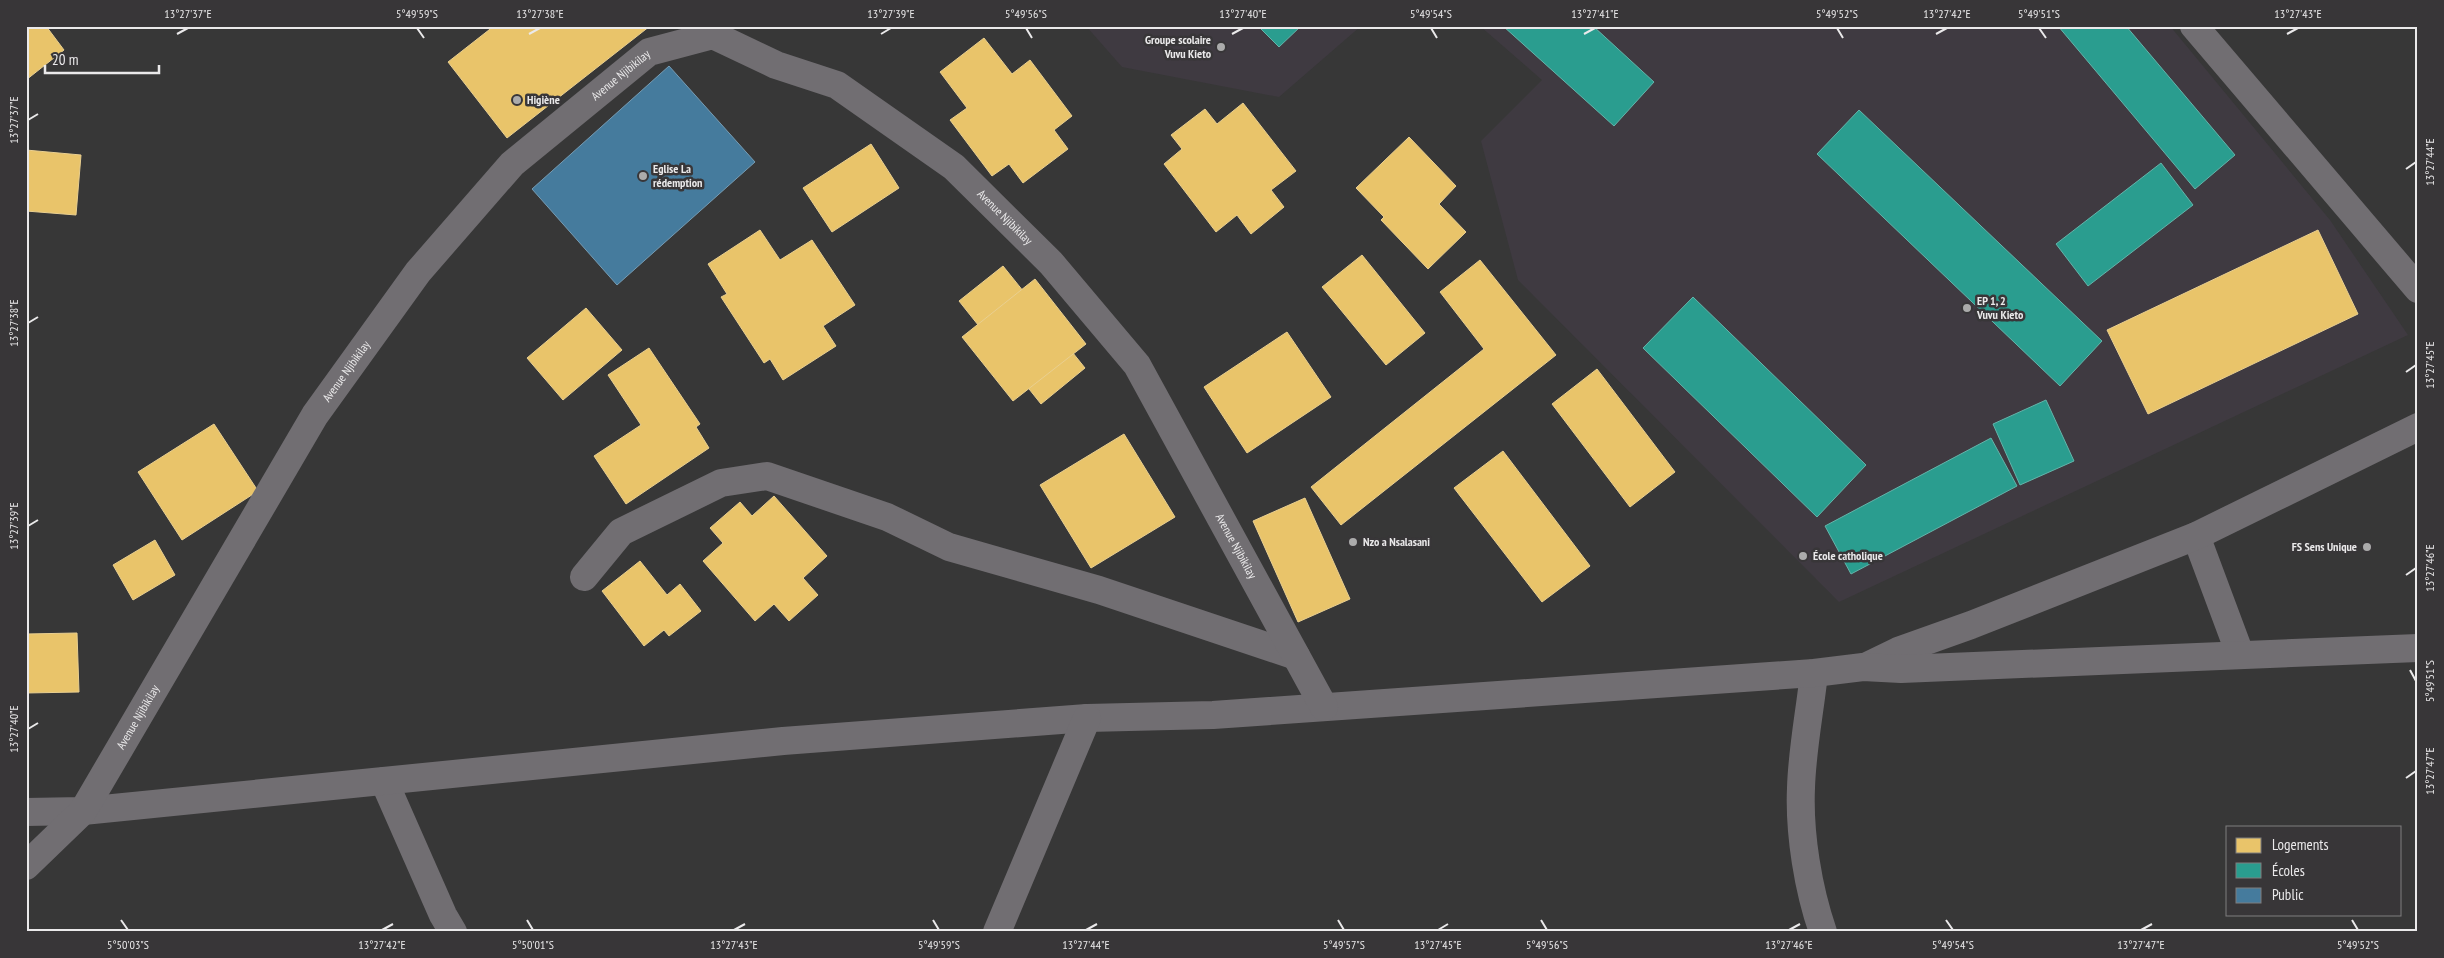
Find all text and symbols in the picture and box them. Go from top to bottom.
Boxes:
text: 13°27'37"E [164,6,212,21]
text: 5°49'59"S [396,6,438,21]
text: 13°27'38"E [516,6,564,21]
text: 13°27'39"E [867,6,915,21]
text: 5°49'56"S [1005,6,1047,21]
text: 13°27'40"E [1219,6,1267,21]
text: 5°49'54"S [1410,6,1452,21]
text: 13°27'41"E [1571,6,1619,21]
text: 5°49'52"S [1816,6,1858,21]
text: 13°27'42"E [1923,6,1971,21]
text: 5°49'51"S [2018,6,2060,21]
text: 13°27'43"E [2274,6,2322,21]
place label: Groupe scolaire Vuvu Kieto [1145,32,1212,61]
marker: Groupe scolaire Vuvu Kieto [1215,41,1227,53]
scale bar [45,42,159,74]
street label: Avenue Njibikilay [588,46,653,103]
text: 20 m [52,50,78,69]
place label: Higiène [527,92,560,107]
marker: Higiène [511,94,523,106]
text: 13°27'37"E [6,96,21,144]
text: 13°27'44"E [2422,138,2437,186]
place label: Eglise La rédemption [653,161,702,190]
marker: Eglise La rédemption [637,170,649,182]
street label: Avenue Njibikilay [974,186,1036,248]
place label: EP 1, 2 Vuvu Kieto [1976,293,2024,322]
text: 13°27'38"E [6,299,21,347]
marker: EP 1, 2 Vuvu Kieto [1961,302,1973,314]
street label: Avenue Njibikilay [319,337,373,405]
text: 13°27'45"E [2422,341,2437,389]
text: 13°27'39"E [6,502,21,550]
street label: Avenue Njibikilay [1213,511,1261,581]
place label: Nzo a Nsalasani [1363,534,1430,549]
marker: Nzo a Nsalasani [1347,536,1359,548]
place label: FS Sens Unique [2292,539,2357,554]
marker: FS Sens Unique [2361,541,2373,553]
text: 13°27'46"E [2422,544,2437,592]
place label: École catholique [1813,548,1883,563]
marker: École catholique [1797,550,1809,562]
text: 5°49'51"S [2422,660,2437,702]
street label: Avenue Njibikilay [113,682,162,752]
text: 13°27'40"E [6,705,21,753]
text: 13°27'47"E [2422,747,2437,795]
legend [2226,826,2402,916]
text: Logements [2272,835,2328,854]
text: Écoles [2272,861,2305,880]
text: Public [2272,885,2304,904]
text: 5°50'03"S [107,937,149,952]
text: 13°27'42"E [358,937,406,952]
text: 5°50'01"S [512,937,554,952]
text: 13°27'43"E [710,937,758,952]
text: 5°49'59"S [918,937,960,952]
text: 13°27'44"E [1062,937,1110,952]
text: 5°49'57"S [1323,937,1365,952]
text: 13°27'45"E [1414,937,1462,952]
text: 5°49'56"S [1526,937,1568,952]
text: 13°27'46"E [1765,937,1813,952]
text: 5°49'54"S [1932,937,1974,952]
text: 13°27'47"E [2117,937,2165,952]
text: 5°49'52"S [2337,937,2379,952]

